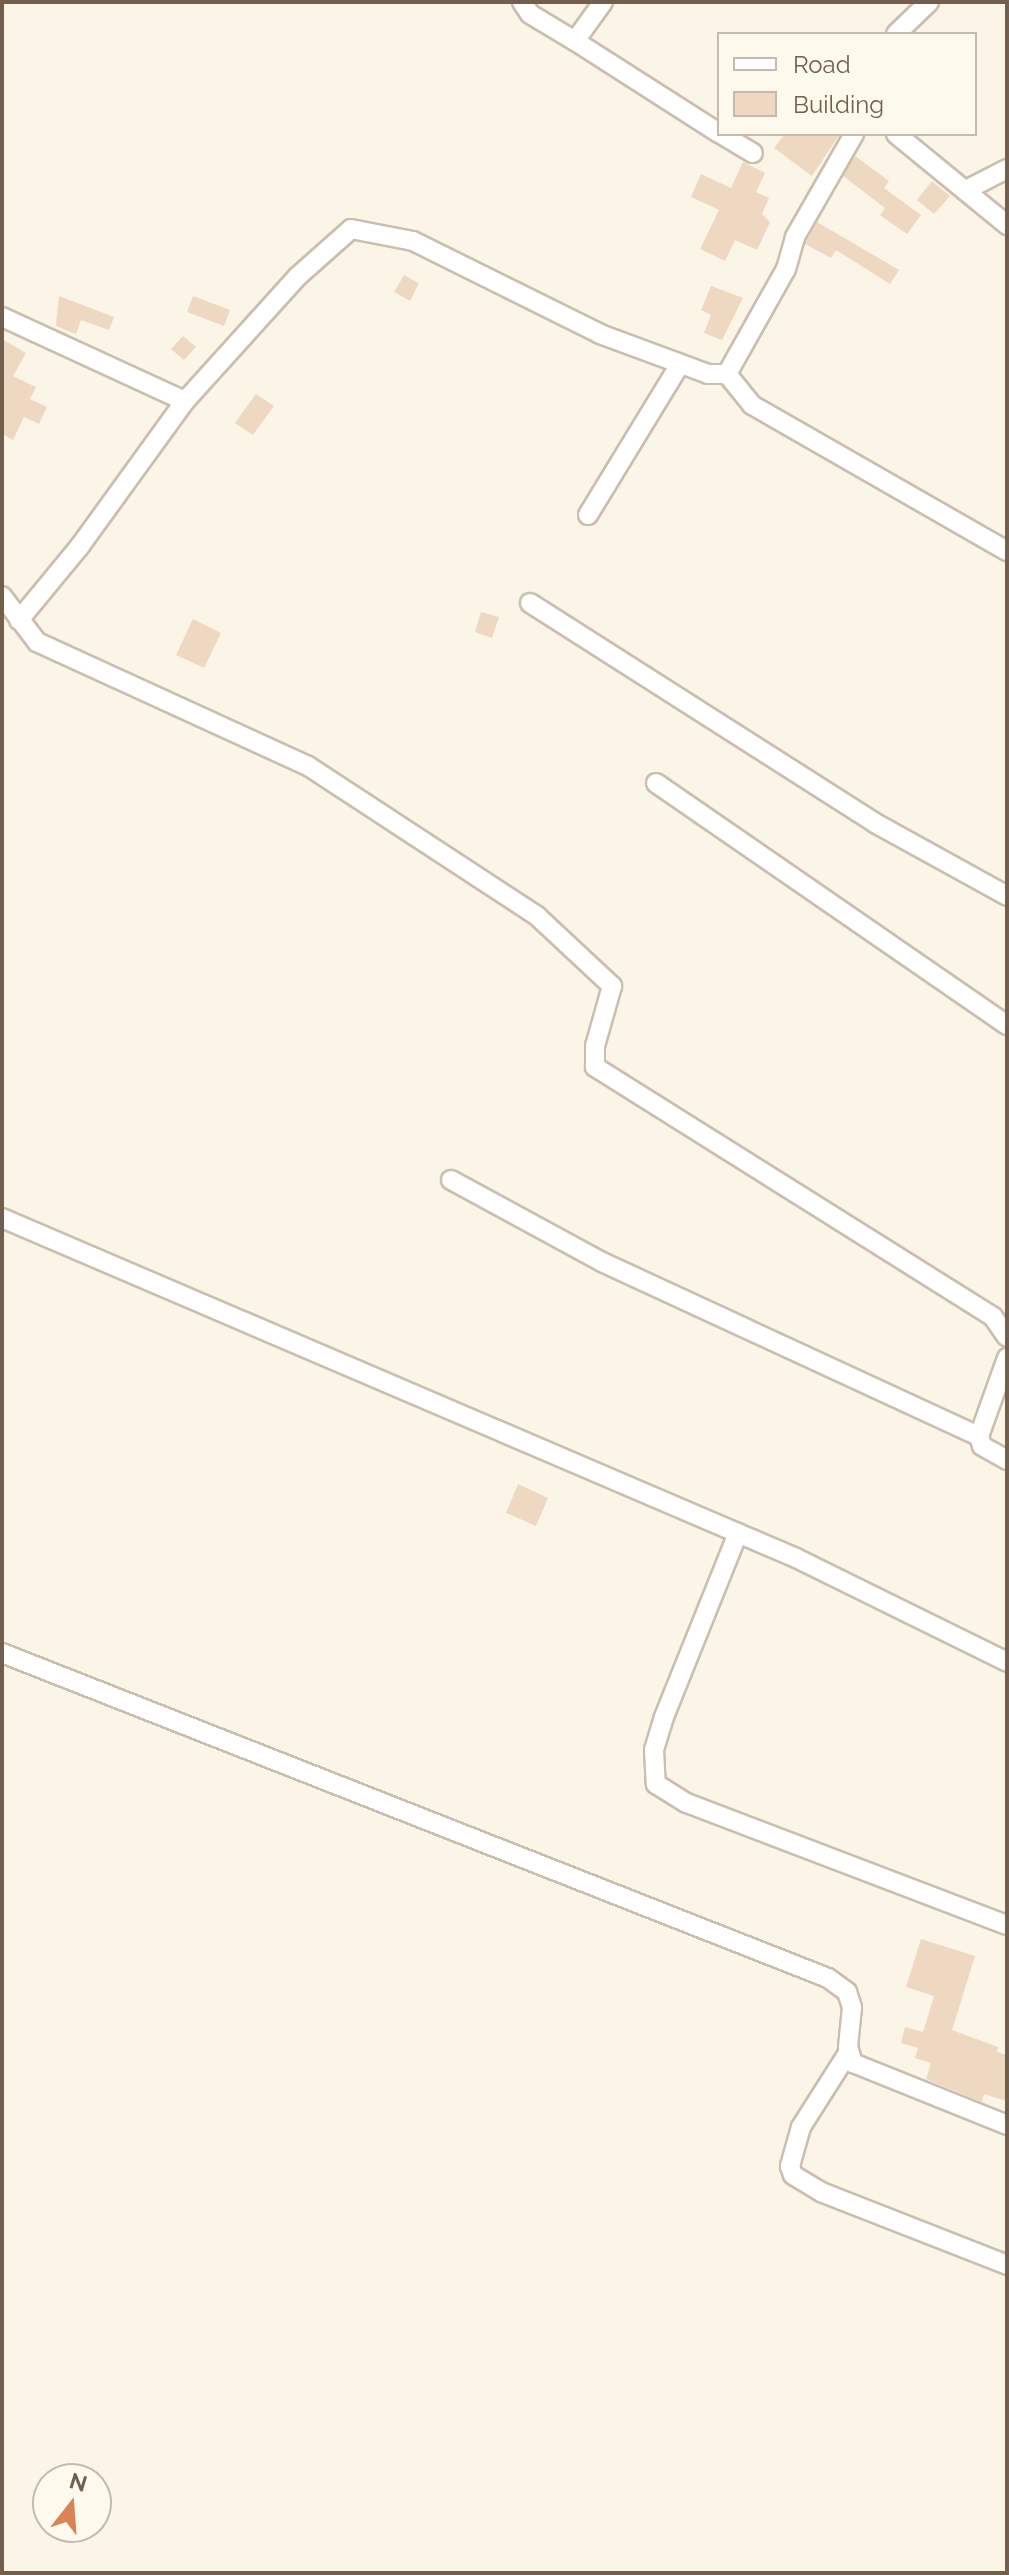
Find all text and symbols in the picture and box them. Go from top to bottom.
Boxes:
legend [717,32,977,136]
text: Road [793,50,851,79]
text: Building [793,90,884,119]
north arrow [32,2463,112,2543]
text: N [67,2467,90,2497]

